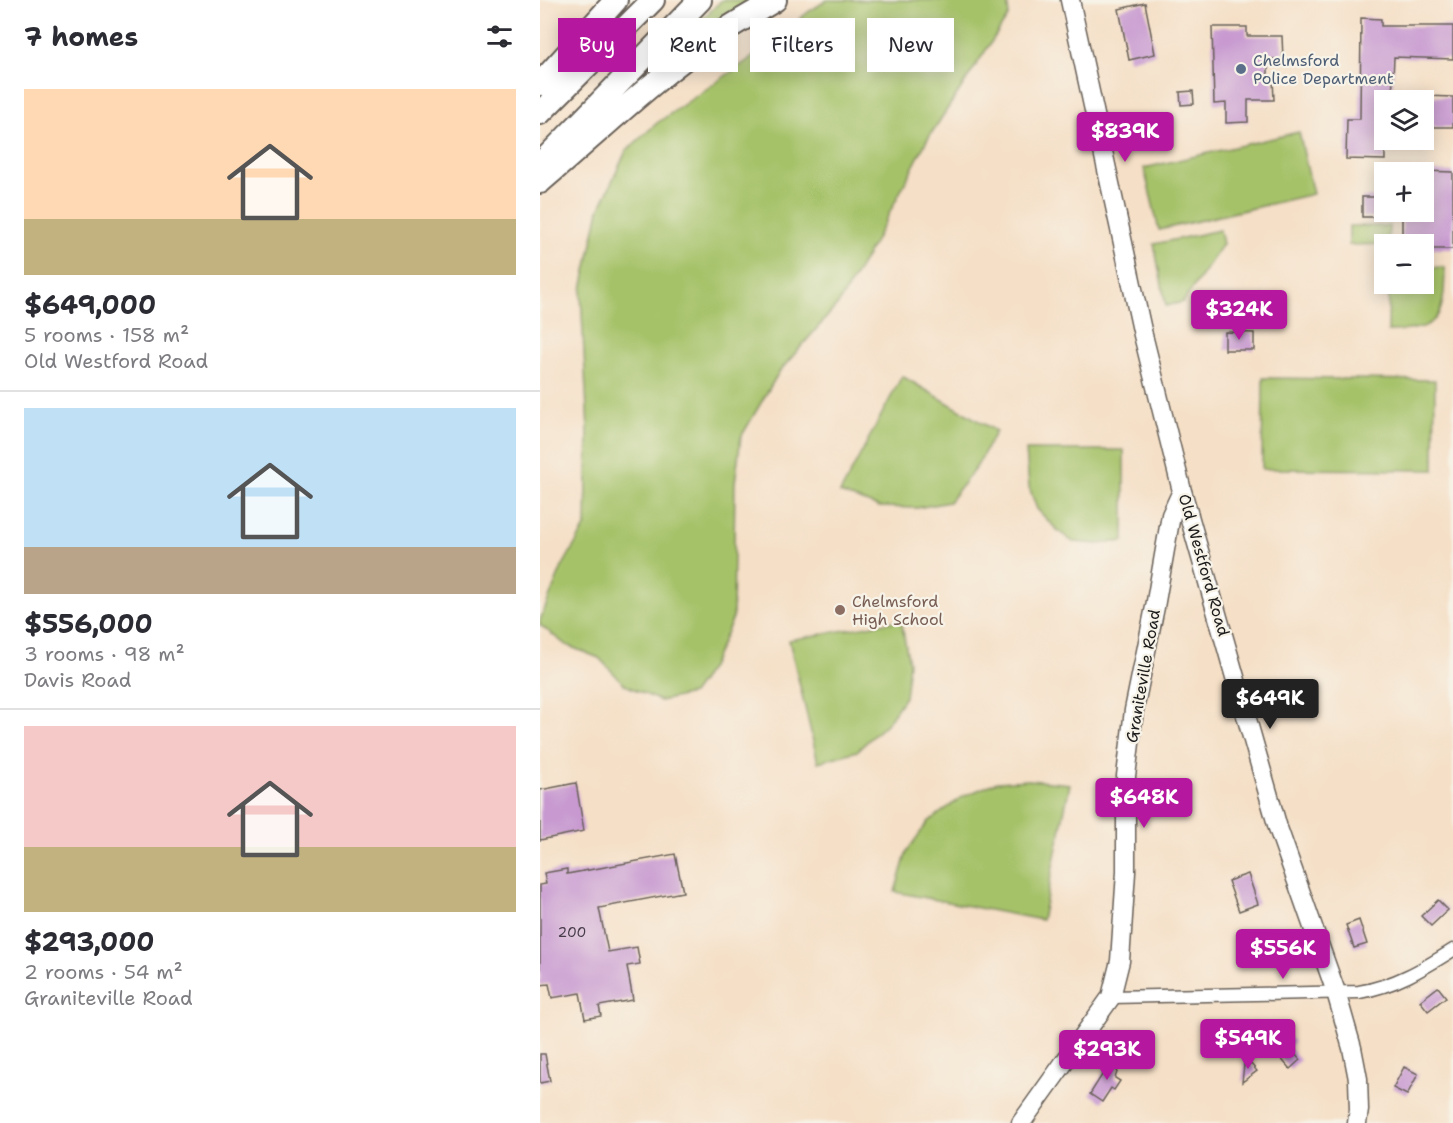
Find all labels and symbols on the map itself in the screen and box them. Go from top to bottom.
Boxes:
place label: Chelmsford Police Department [1253,50,1394,89]
marker: Chelmsford Police Department [1234,62,1248,76]
pin: $839K [1083,112,1167,163]
pin: $324K [1197,290,1281,341]
street label: Old Westford Road [1174,491,1234,639]
place label: Chelmsford High School [852,591,944,630]
marker: Chelmsford High School [833,603,847,617]
street label: Graniteville Road [1121,608,1165,744]
pin: $649K [1228,679,1312,730]
pin: $648K [1102,778,1186,829]
house number: 200 [558,923,586,941]
pin: $556K [1241,929,1325,980]
pin: $549K [1206,1019,1290,1070]
pin: $293K [1065,1030,1149,1081]

